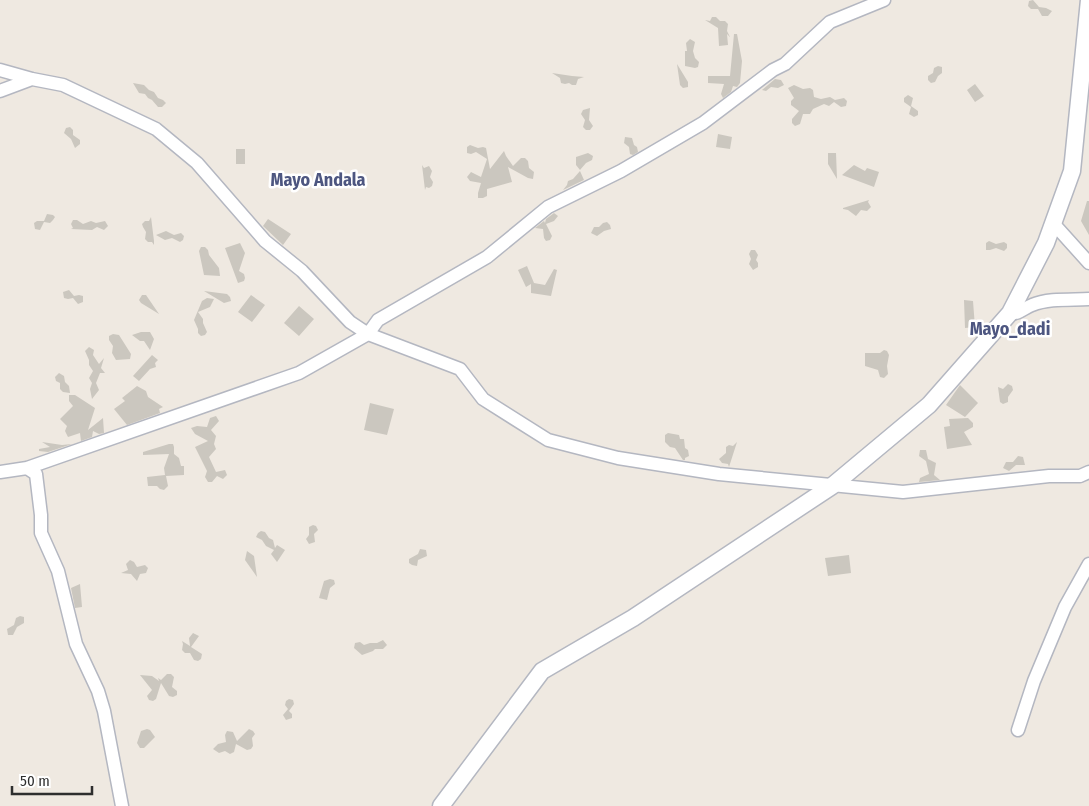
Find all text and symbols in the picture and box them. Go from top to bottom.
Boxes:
district label: Mayo Andala [271,169,366,191]
district label: Mayo_dadi [970,318,1050,340]
scale bar [12,764,92,796]
text: 50 m [20,772,50,790]

